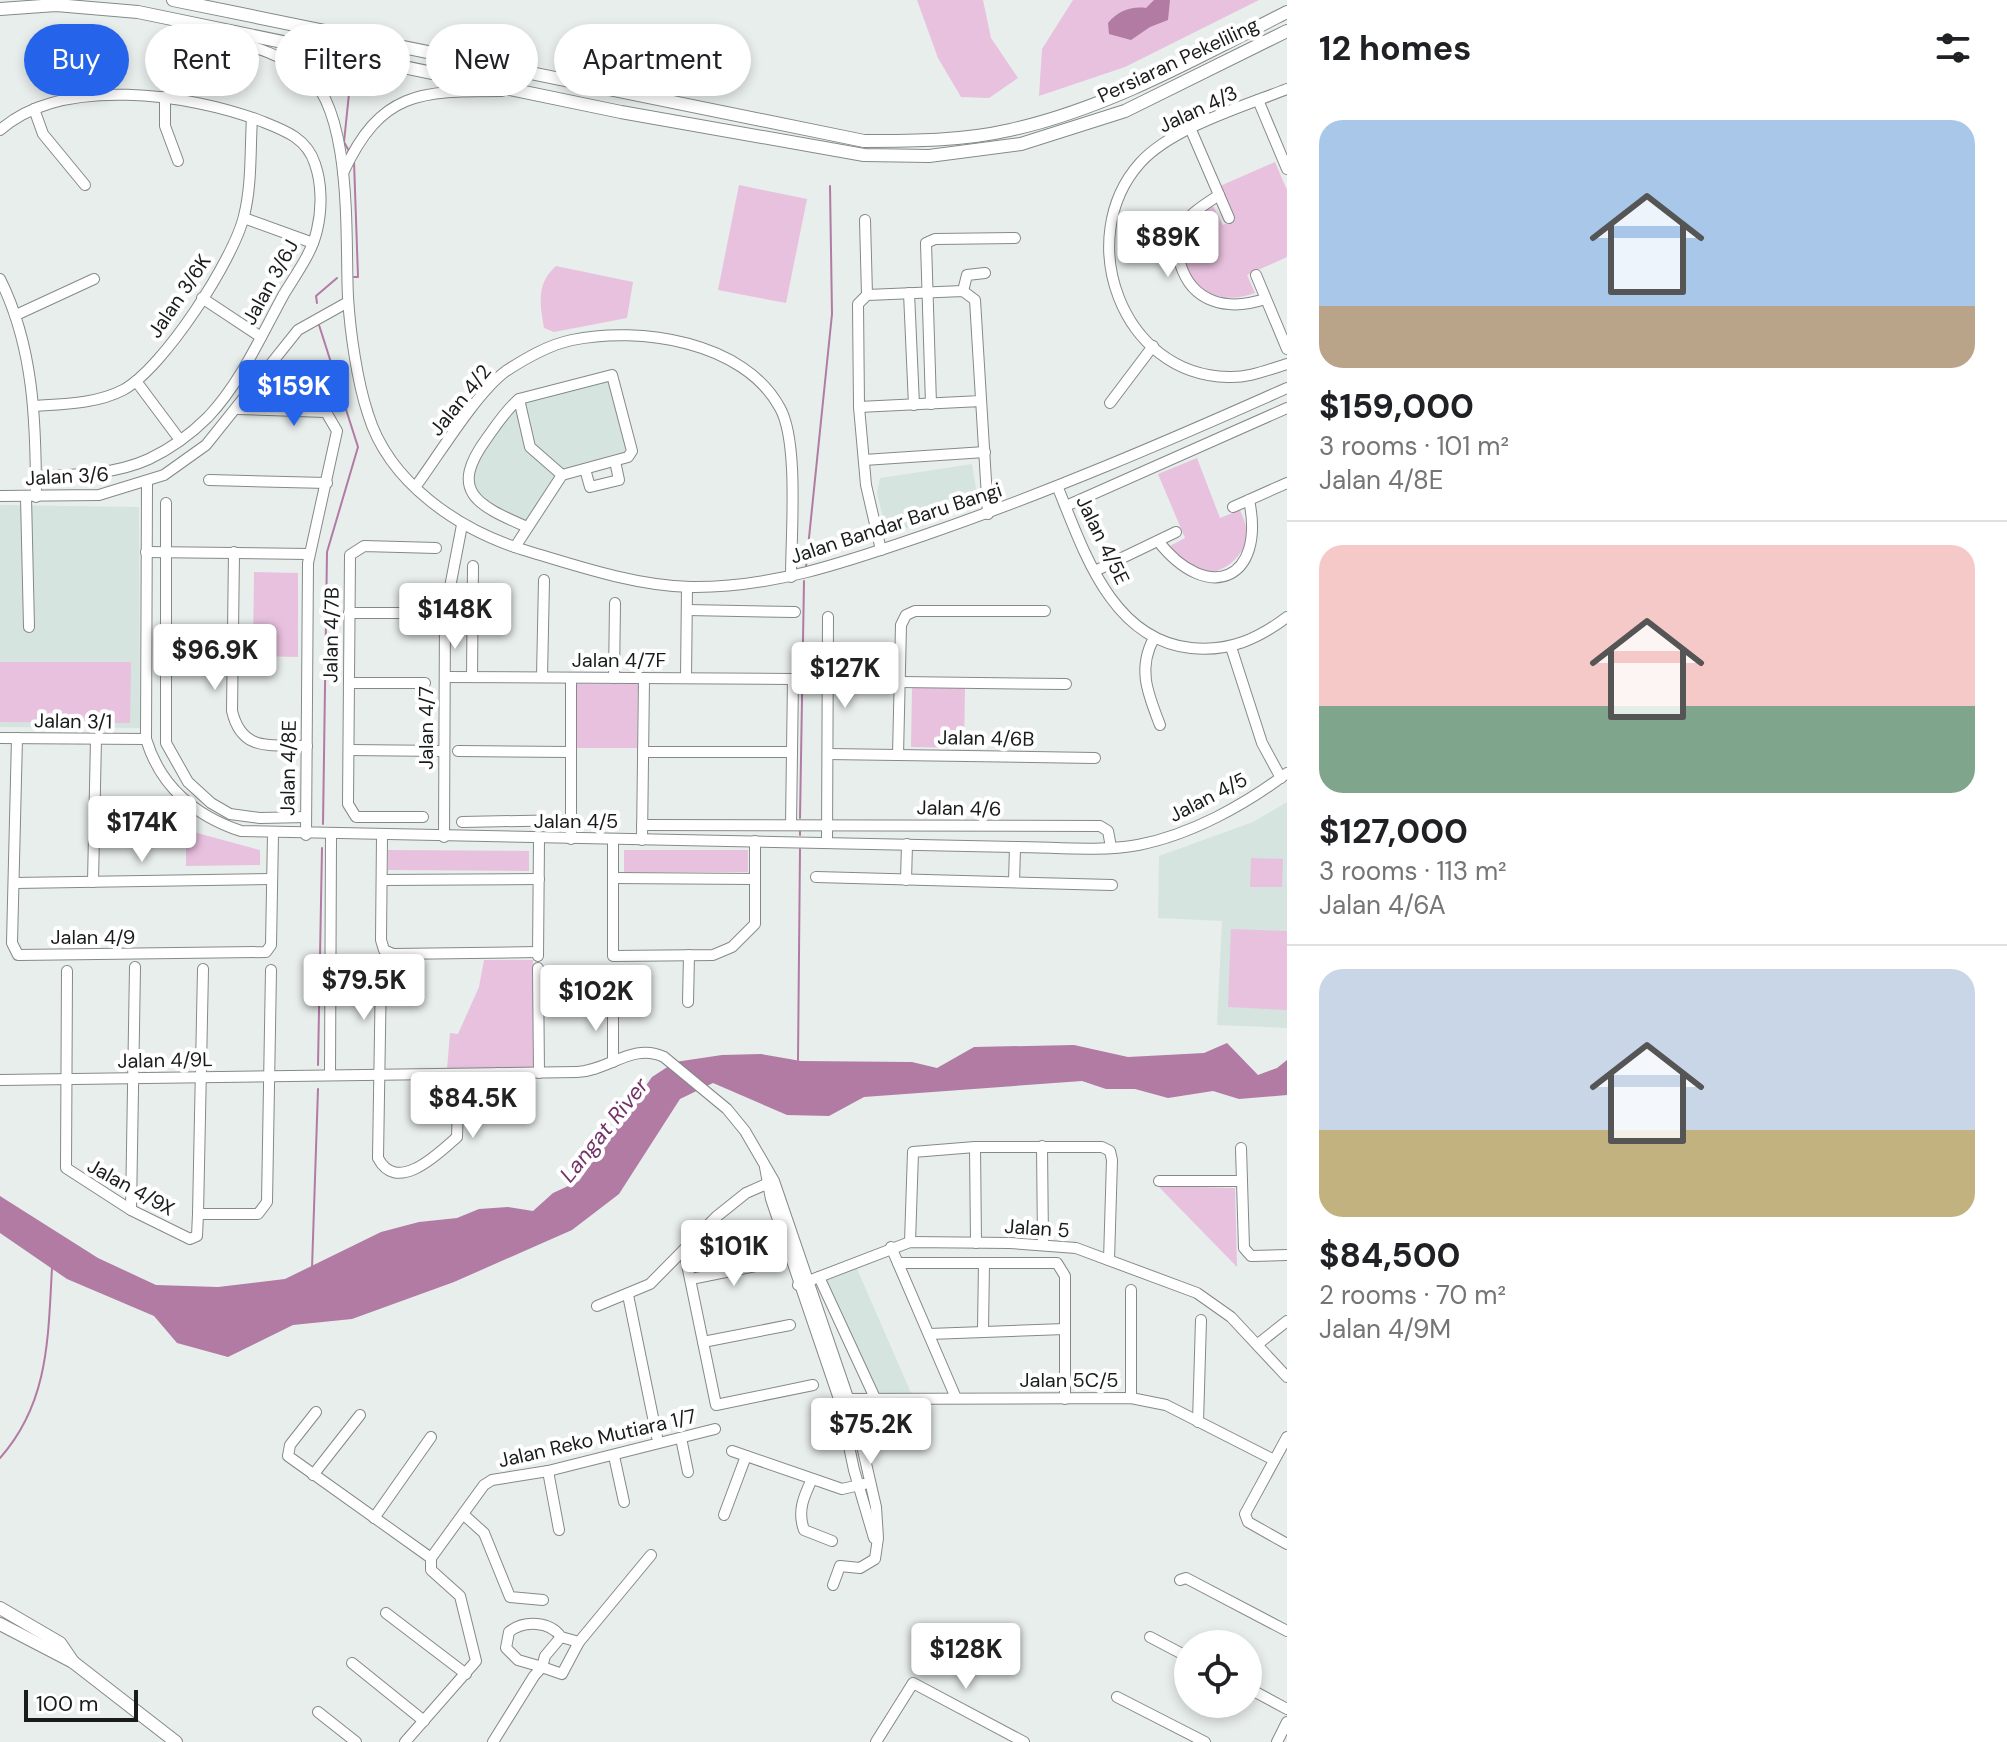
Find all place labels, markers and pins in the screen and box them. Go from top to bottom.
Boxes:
pin: $89K [1121,211,1215,279]
pin: $159K [238,360,350,428]
pin: $148K [399,583,511,651]
pin: $96.9K [150,624,280,692]
pin: $127K [789,642,901,710]
pin: $174K [86,796,198,864]
pin: $79.5K [299,954,429,1022]
pin: $102K [540,965,652,1033]
pin: $84.5K [408,1072,538,1140]
pin: $101K [678,1220,790,1288]
pin: $75.2K [806,1398,936,1466]
pin: $128K [910,1623,1022,1691]

